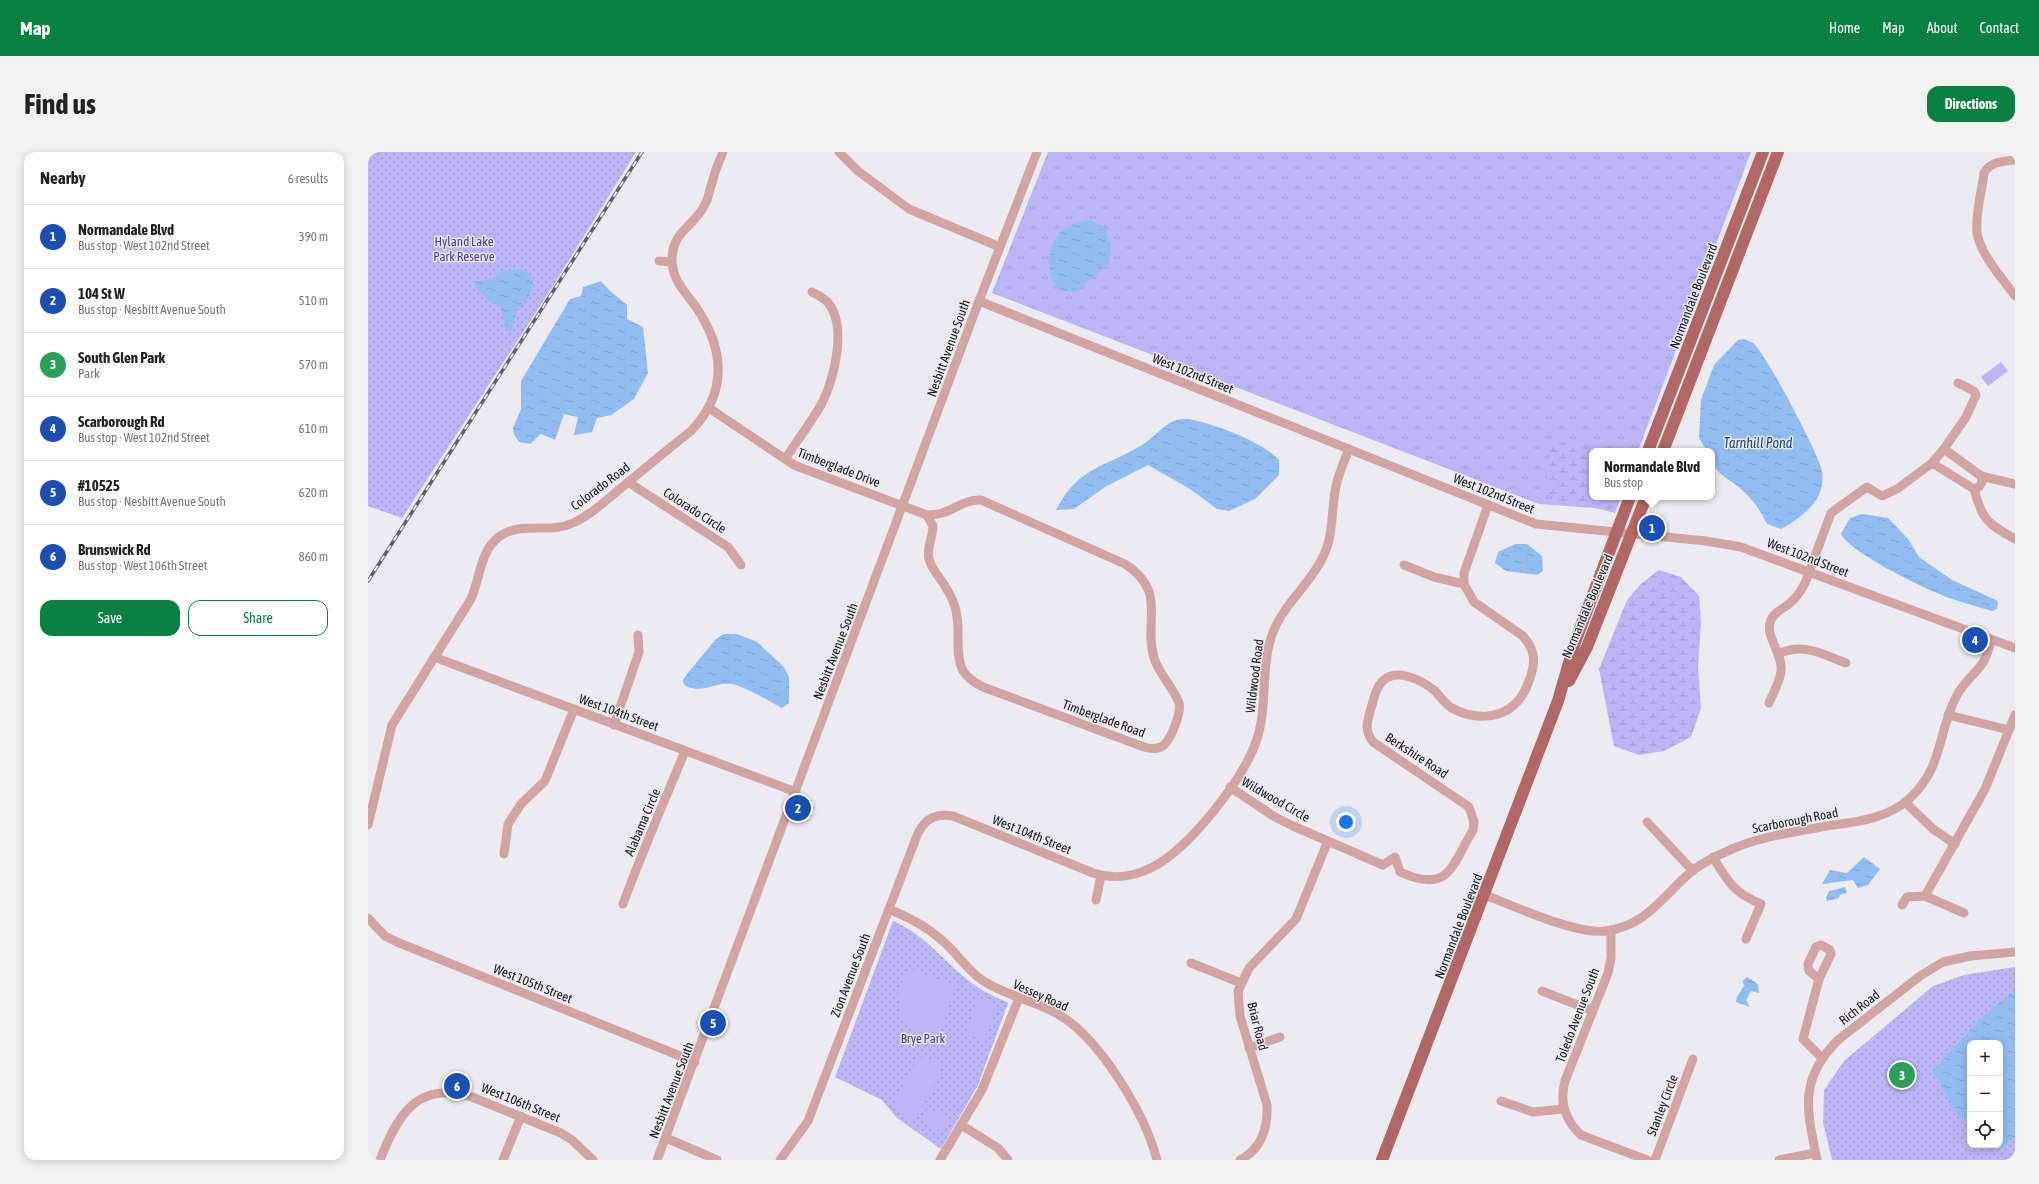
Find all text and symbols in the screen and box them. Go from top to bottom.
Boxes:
text: Map [20,17,51,39]
text: Home [1829,20,1860,36]
text: Map [1882,20,1905,36]
text: About [1927,20,1958,36]
text: Contact [1980,20,2019,36]
button: Directions [1927,86,2015,122]
text: Find us [24,88,96,120]
text: Nearby [40,168,86,188]
text: 6 results [288,171,328,186]
text: Normandale Blvd [78,221,174,238]
text: 1 [50,229,56,244]
text: 390 m [299,229,328,244]
park label: Hyland Lake Park Reserve [433,234,495,264]
text: Bus stop · West 102nd Street [78,238,210,253]
street label: Normandale Boulevard [1666,241,1720,351]
text: 104 St W [78,285,125,302]
text: 2 [50,293,56,308]
text: 510 m [299,293,328,308]
street label: Nesbitt Avenue South [924,298,973,399]
text: Bus stop · Nesbitt Avenue South [78,302,226,317]
text: South Glen Park [78,349,165,366]
street label: West 102nd Street [1150,350,1236,397]
text: 3 [50,357,56,372]
text: 570 m [299,357,328,372]
text: Park [78,366,100,381]
text: Scarborough Rd [78,413,165,430]
text: 4 [50,421,56,436]
text: 610 m [299,421,328,436]
text: Bus stop · West 102nd Street [78,430,210,445]
water label: Tarnhill Pond [1724,435,1793,451]
street label: Timberglade Drive [795,445,882,490]
popup [1589,448,1715,500]
text: Normandale Blvd [1604,458,1700,475]
street label: Colorado Road [568,459,633,513]
street label: West 102nd Street [1451,470,1537,517]
text: Bus stop [1604,475,1643,490]
text: #10525 [78,477,120,494]
text: 5 [50,485,56,500]
text: 620 m [299,485,328,500]
street label: Colorado Circle [661,485,729,536]
text: Bus stop · Nesbitt Avenue South [78,494,226,509]
pin: 1 [1639,513,1665,543]
street label: West 102nd Street [1765,535,1851,580]
text: Brunswick Rd [78,541,151,558]
text: 6 [50,549,56,564]
text: 860 m [299,549,328,564]
street label: Normandale Boulevard [1559,552,1616,660]
text: Bus stop · West 106th Street [78,558,207,573]
button: Save [40,600,180,636]
button: Share [188,600,328,636]
street label: Nesbitt Avenue South [810,601,861,702]
pin: 4 [1962,625,1988,655]
street label: Wildwood Road [1243,638,1266,714]
street label: West 104th Street [577,691,661,734]
street label: Timberglade Road [1060,697,1147,740]
street label: Berkshire Road [1383,730,1451,781]
street label: Wildwood Circle [1239,774,1313,825]
street label: Alabama Circle [621,786,663,858]
pin: 2 [785,793,811,823]
street label: Scarborough Road [1751,805,1839,836]
street label: West 104th Street [990,812,1074,857]
your location [1336,812,1356,832]
street label: Normandale Boulevard [1431,871,1485,981]
street label: Zion Avenue South [828,931,873,1019]
street label: West 105th Street [491,961,575,1006]
street label: Toledo Avenue South [1553,966,1602,1065]
street label: Vessey Road [1011,977,1071,1014]
street label: Rich Road [1836,987,1883,1028]
street label: Briar Road [1244,1000,1271,1052]
pin: 5 [700,1008,726,1038]
park label: Brye Park [901,1031,946,1046]
street label: Nesbitt Avenue South [646,1040,697,1141]
map controls [1967,1040,2003,1148]
button: + [1967,1040,2003,1076]
pin: 3 [1889,1060,1915,1090]
pin: 6 [444,1071,470,1101]
street label: Stanley Circle [1644,1072,1681,1138]
button: − [1967,1076,2003,1112]
street label: West 106th Street [479,1080,563,1125]
button: locate [1967,1112,2003,1148]

